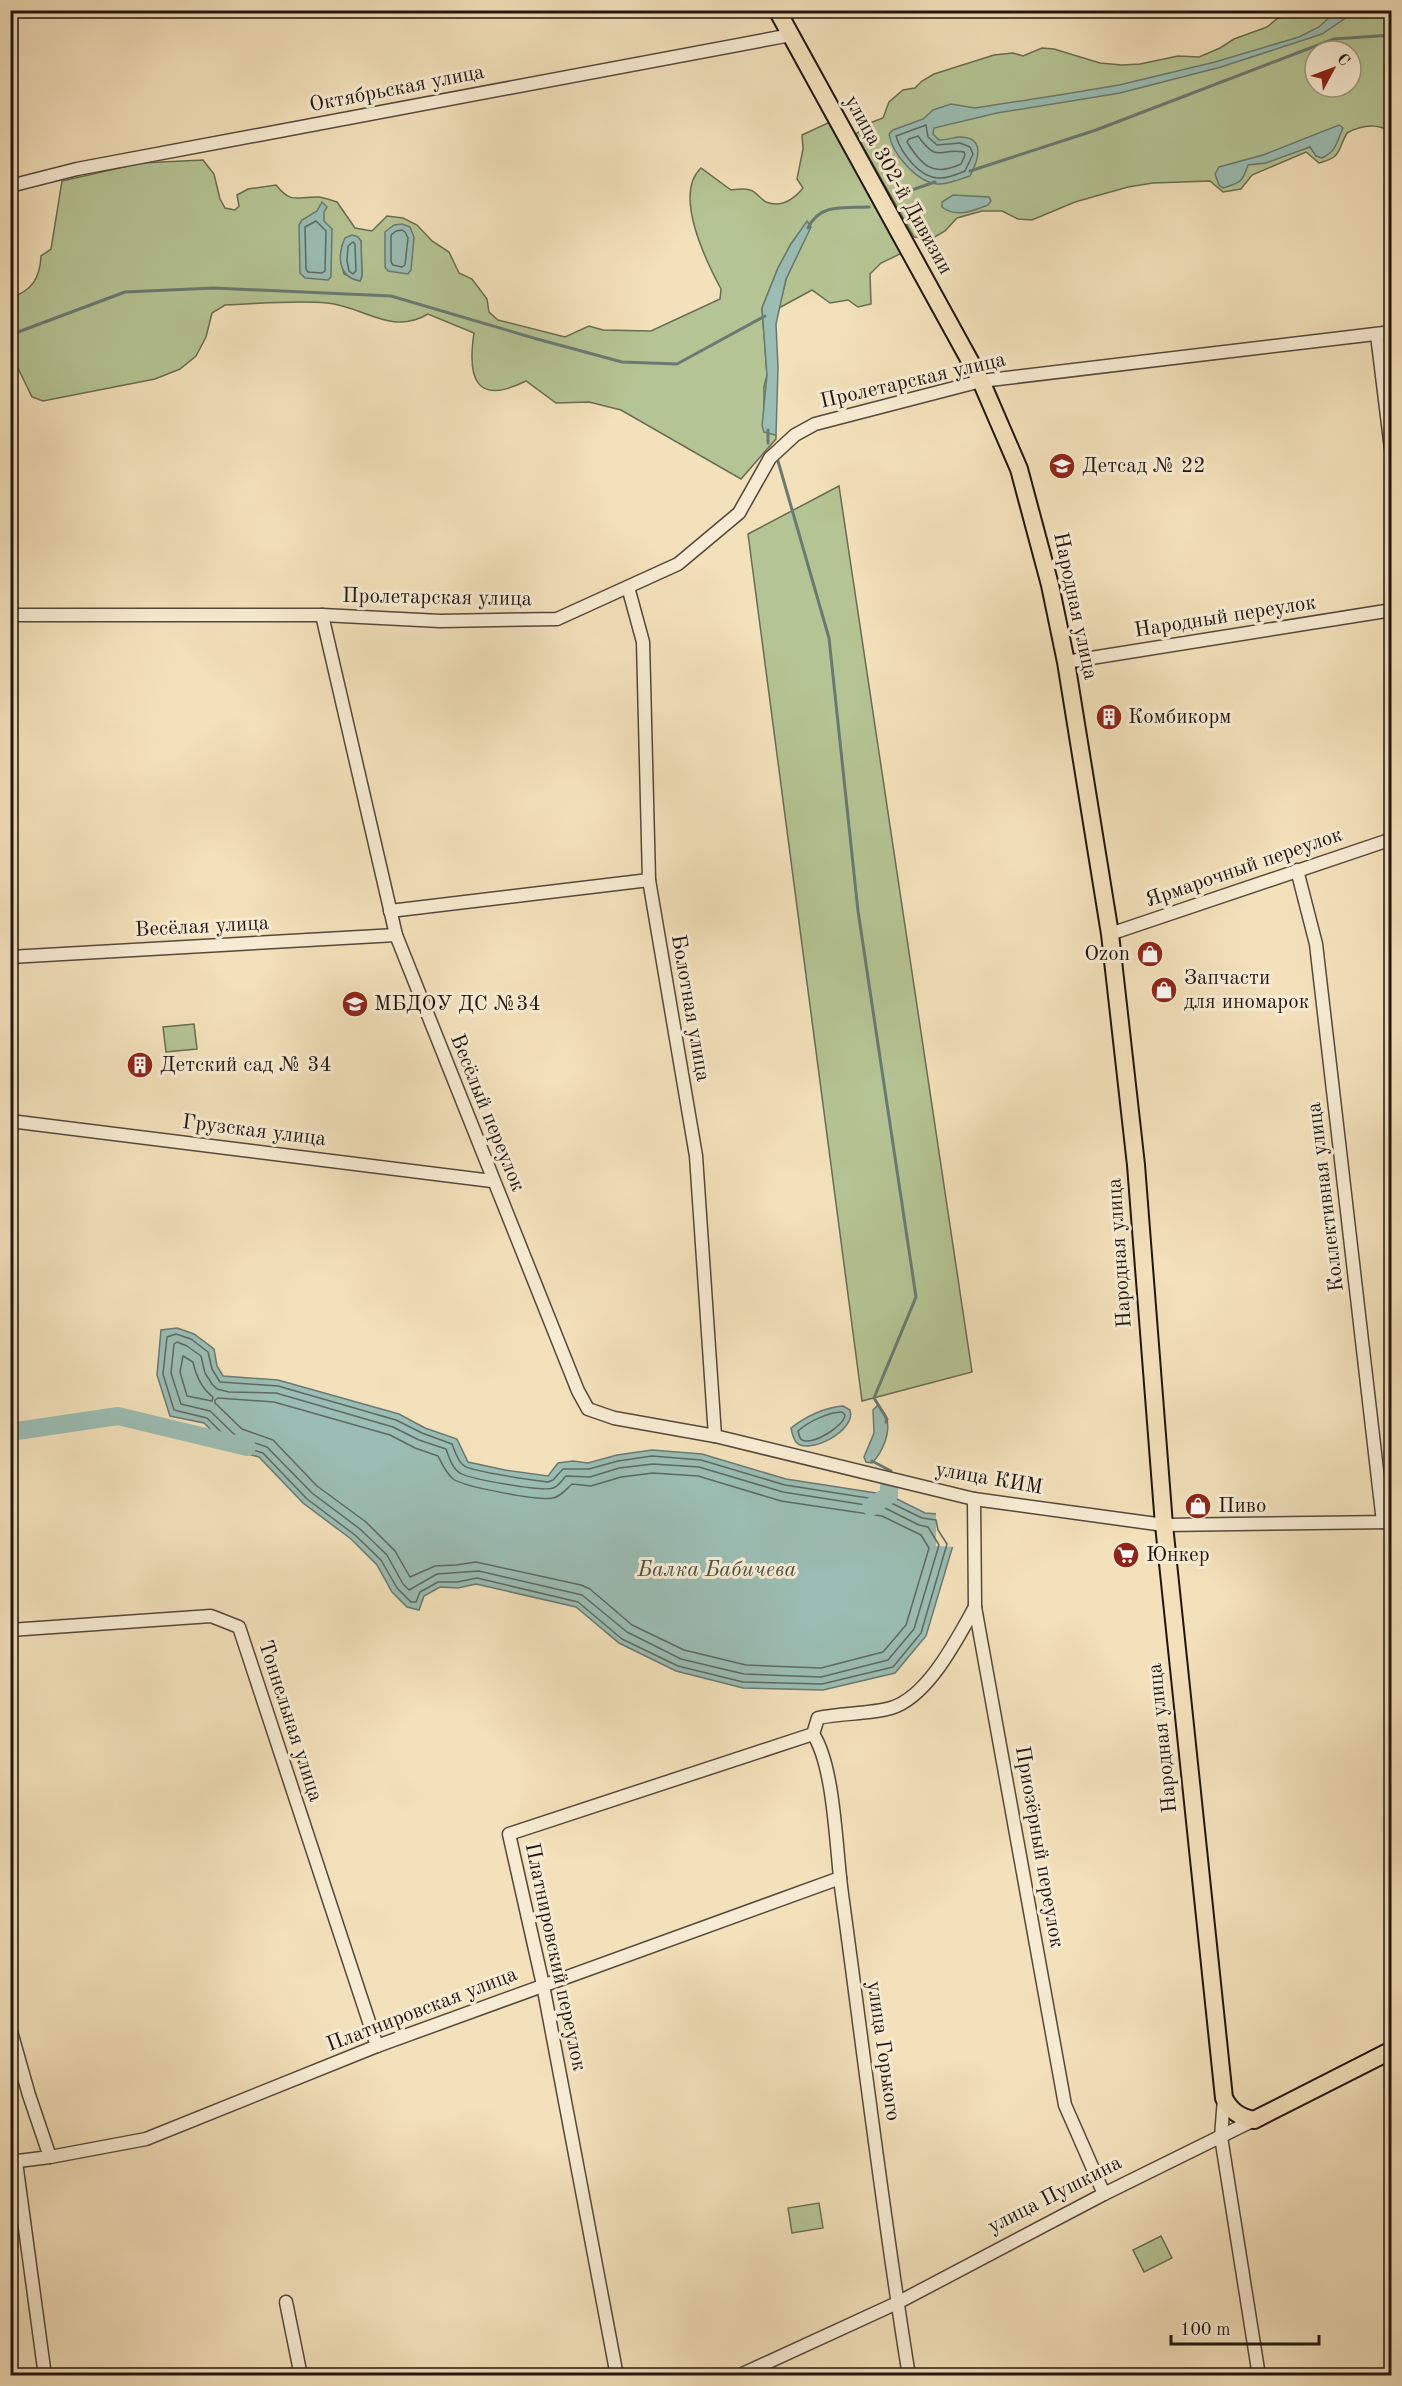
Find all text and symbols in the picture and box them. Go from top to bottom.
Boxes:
north arrow [1303,39,1363,99]
text: С [1333,51,1352,70]
street label: Октябрьская улица [308,62,486,116]
street label: улица 302-й Дивизии [840,92,956,278]
street label: Пролетарская улица [818,349,1008,413]
school or university icon: Детсад № 22 [1047,451,1077,481]
place label: Детсад № 22 [1082,456,1205,477]
street label: Народная улица [1049,530,1101,682]
street label: Пролетарская улица [342,586,532,610]
street label: Народный переулок [1133,592,1318,642]
building icon: Комбикорм [1094,702,1124,732]
place label: Комбикорм [1128,707,1231,728]
street label: Ярмарочный переулок [1143,824,1346,912]
street label: Весёлая улица [134,913,270,941]
street label: Болотная улица [667,933,713,1083]
shop icon: Ozon [1135,939,1165,969]
place label: Ozon [1084,944,1130,965]
place label: Запчасти для иномарок [1184,968,1310,1013]
shop icon: Запчасти для иномарок [1149,975,1179,1005]
school or university icon: МБДОУ ДС №34 [340,989,370,1019]
place label: МБДОУ ДС №34 [374,994,541,1015]
street label: Весёлый переулок [446,1031,528,1195]
building icon: Детский сад № 34 [125,1050,155,1080]
place label: Детский сад № 34 [160,1055,332,1076]
street label: Коллективная улица [1304,1101,1348,1293]
street label: Грузская улица [181,1112,327,1150]
street label: Народная улица [1104,1177,1136,1329]
street label: улица КИМ [934,1459,1044,1499]
shop icon: Пиво [1183,1491,1213,1521]
place label: Пиво [1218,1496,1266,1517]
supermarket icon: Юнкер [1111,1540,1141,1570]
place label: Юнкер [1146,1545,1210,1566]
water label: Балка Бабичева [637,1559,796,1581]
street label: Тоннельная улица [254,1638,326,1804]
street label: Народная улица [1145,1662,1181,1814]
street label: Приозёрный переулок [1011,1744,1067,1950]
street label: Платнировский переулок [521,1841,590,2074]
street label: Платнировская улица [324,1964,520,2056]
street label: улица Горького [863,1980,903,2122]
street label: улица Пушкина [985,2152,1125,2238]
scale bar [1171,2308,1320,2346]
text: 100 m [1180,2321,1231,2339]

